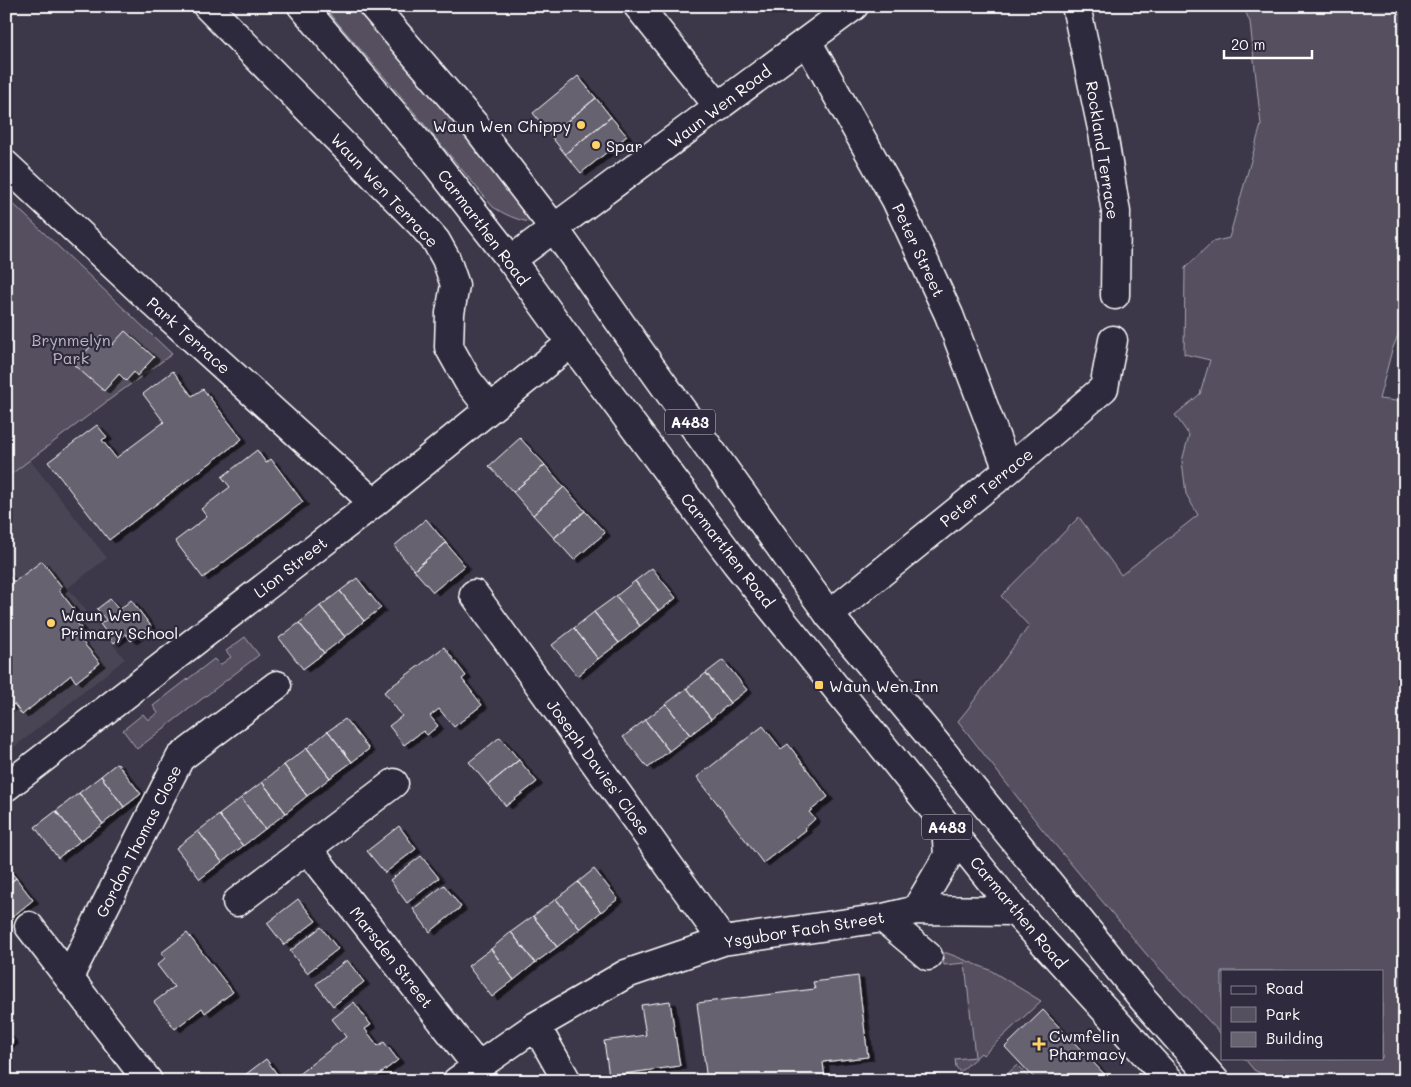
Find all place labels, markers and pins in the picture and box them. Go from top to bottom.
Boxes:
place label: Waun Wen Chippy [433,115,571,136]
marker: Waun Wen Chippy [575,119,587,131]
place label: Spar [606,135,643,156]
marker: Spar [590,139,602,151]
place label: Waun Wen Primary School [61,604,178,643]
marker: Waun Wen Primary School [45,617,57,629]
place label: Waun Wen Inn [829,675,938,696]
marker: Waun Wen Inn [813,679,825,691]
place label: Cwmfelin Pharmacy [1049,1025,1126,1064]
marker: Cwmfelin Pharmacy [1033,1038,1045,1050]

